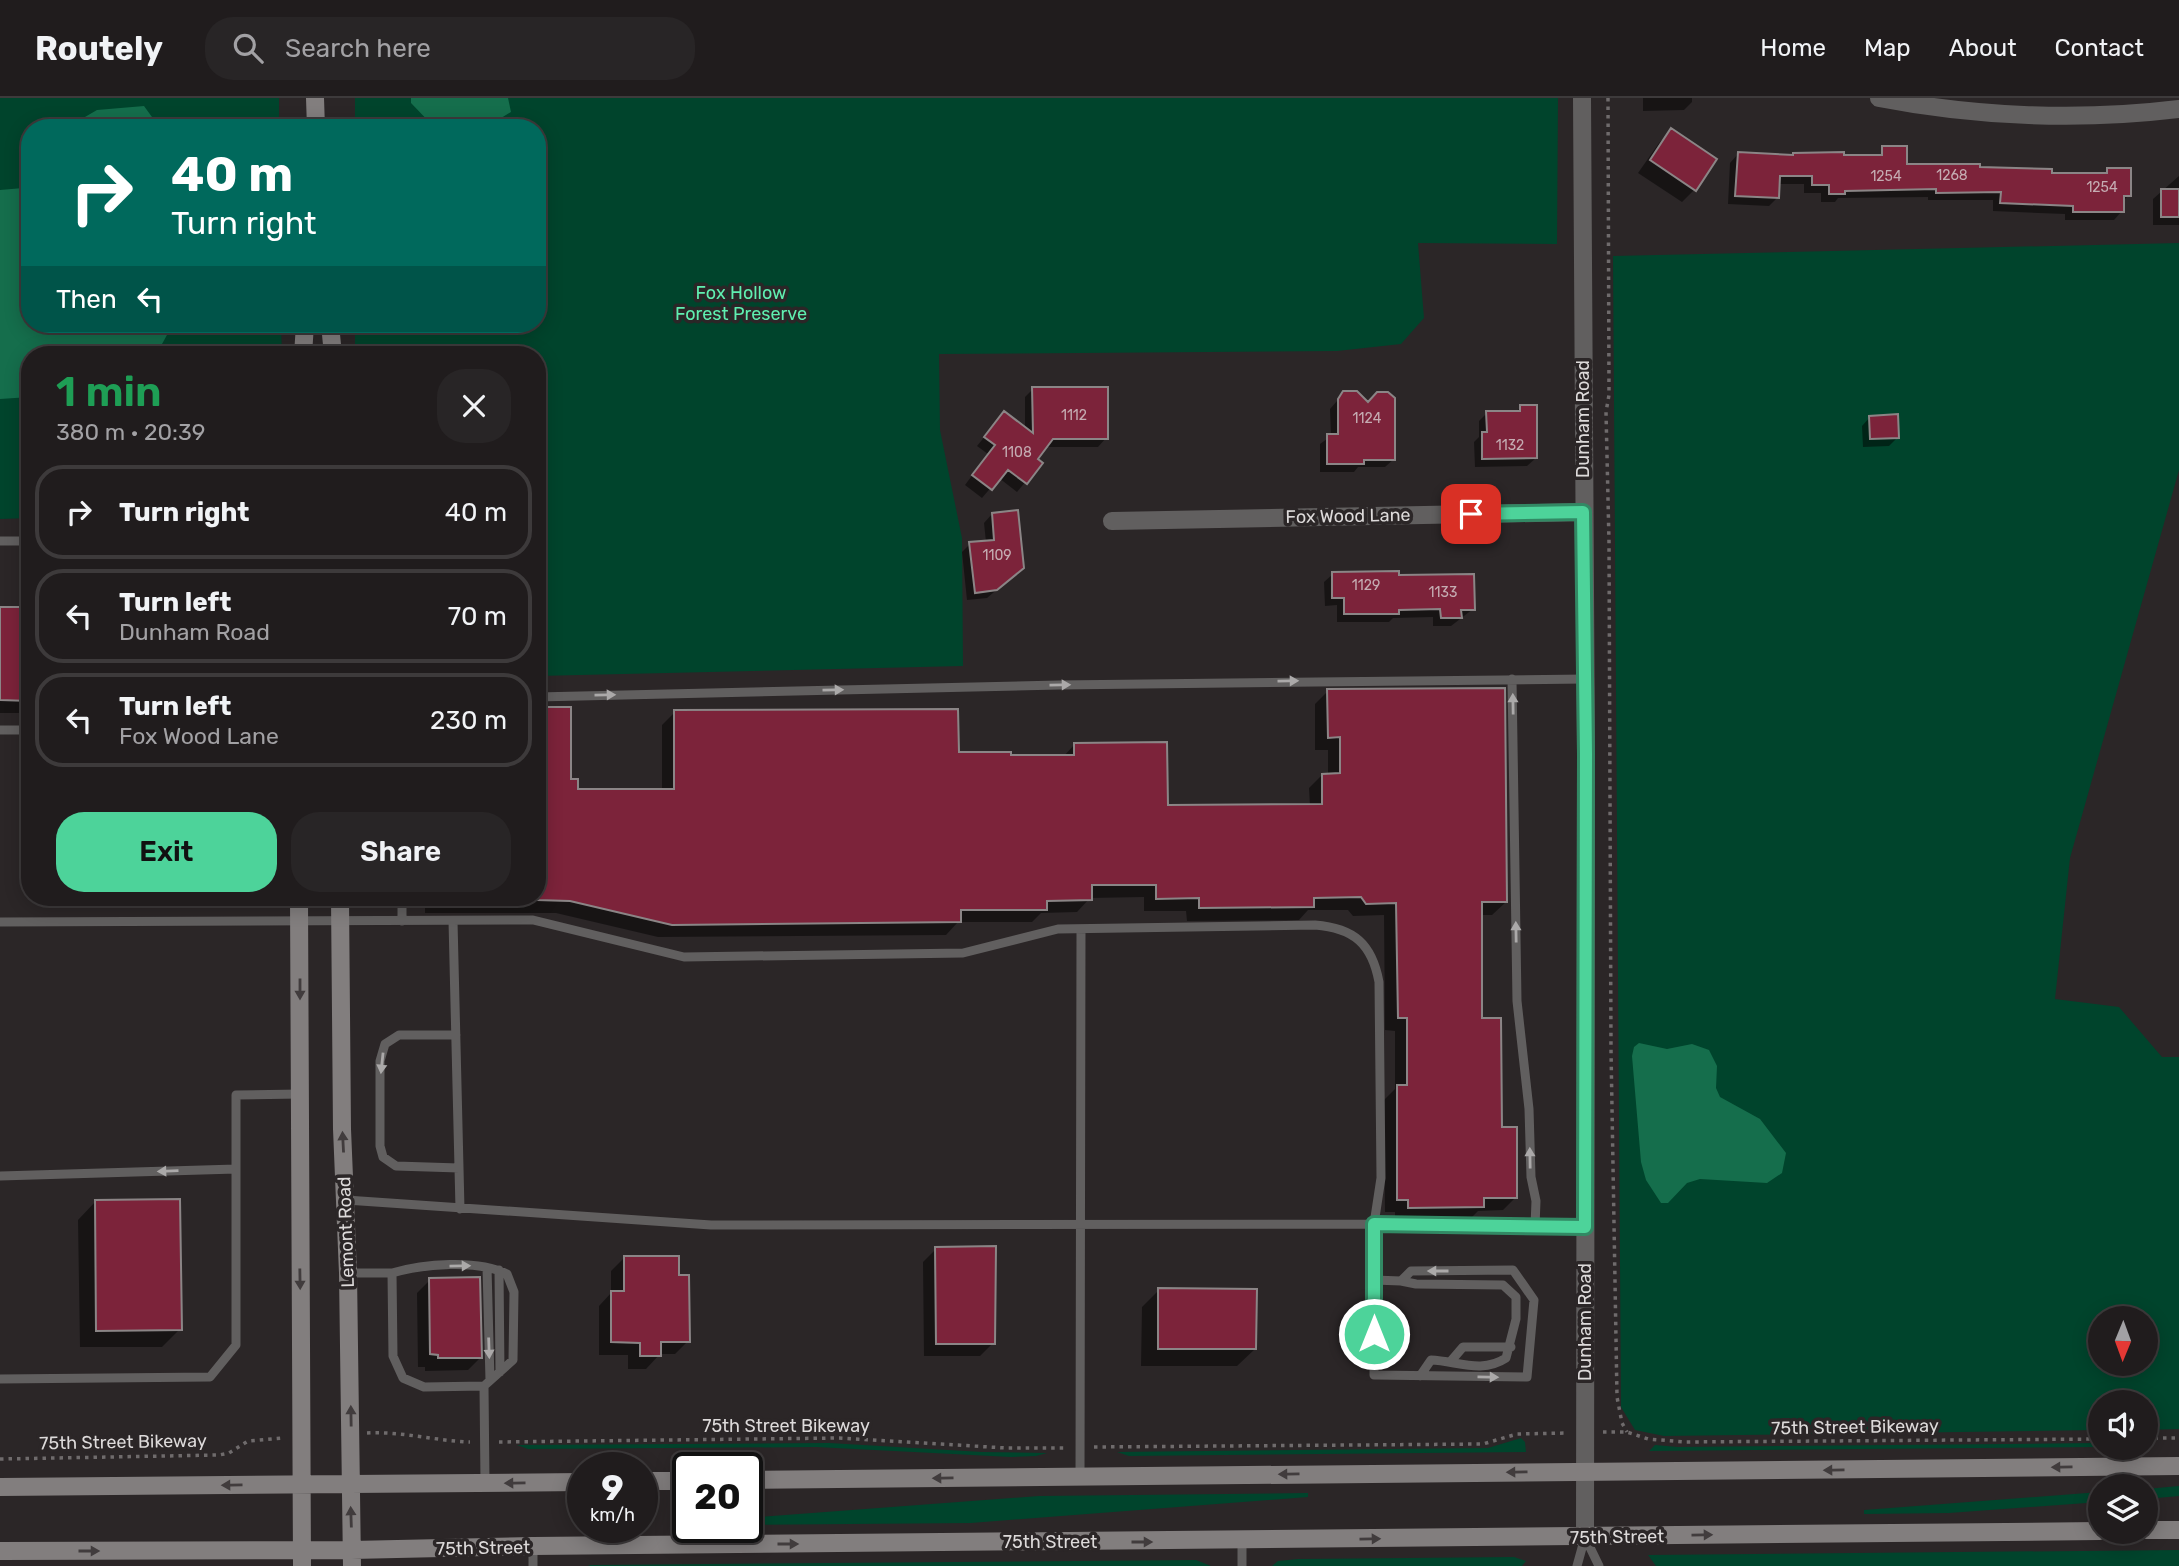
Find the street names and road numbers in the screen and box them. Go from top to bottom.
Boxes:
street label: Dunham Road [1572,360,1594,478]
street label: Fox Wood Lane [1285,504,1411,528]
street label: Lemont Road [333,1176,359,1288]
street label: Dunham Road [1574,1263,1596,1381]
street label: 75th Street Bikeway [702,1415,870,1437]
street label: 75th Street Bikeway [1771,1415,1939,1439]
street label: 75th Street Bikeway [39,1430,207,1454]
street label: 75th Street [1570,1525,1664,1549]
street label: 75th Street [1003,1531,1097,1553]
street label: 75th Street [436,1536,530,1560]

